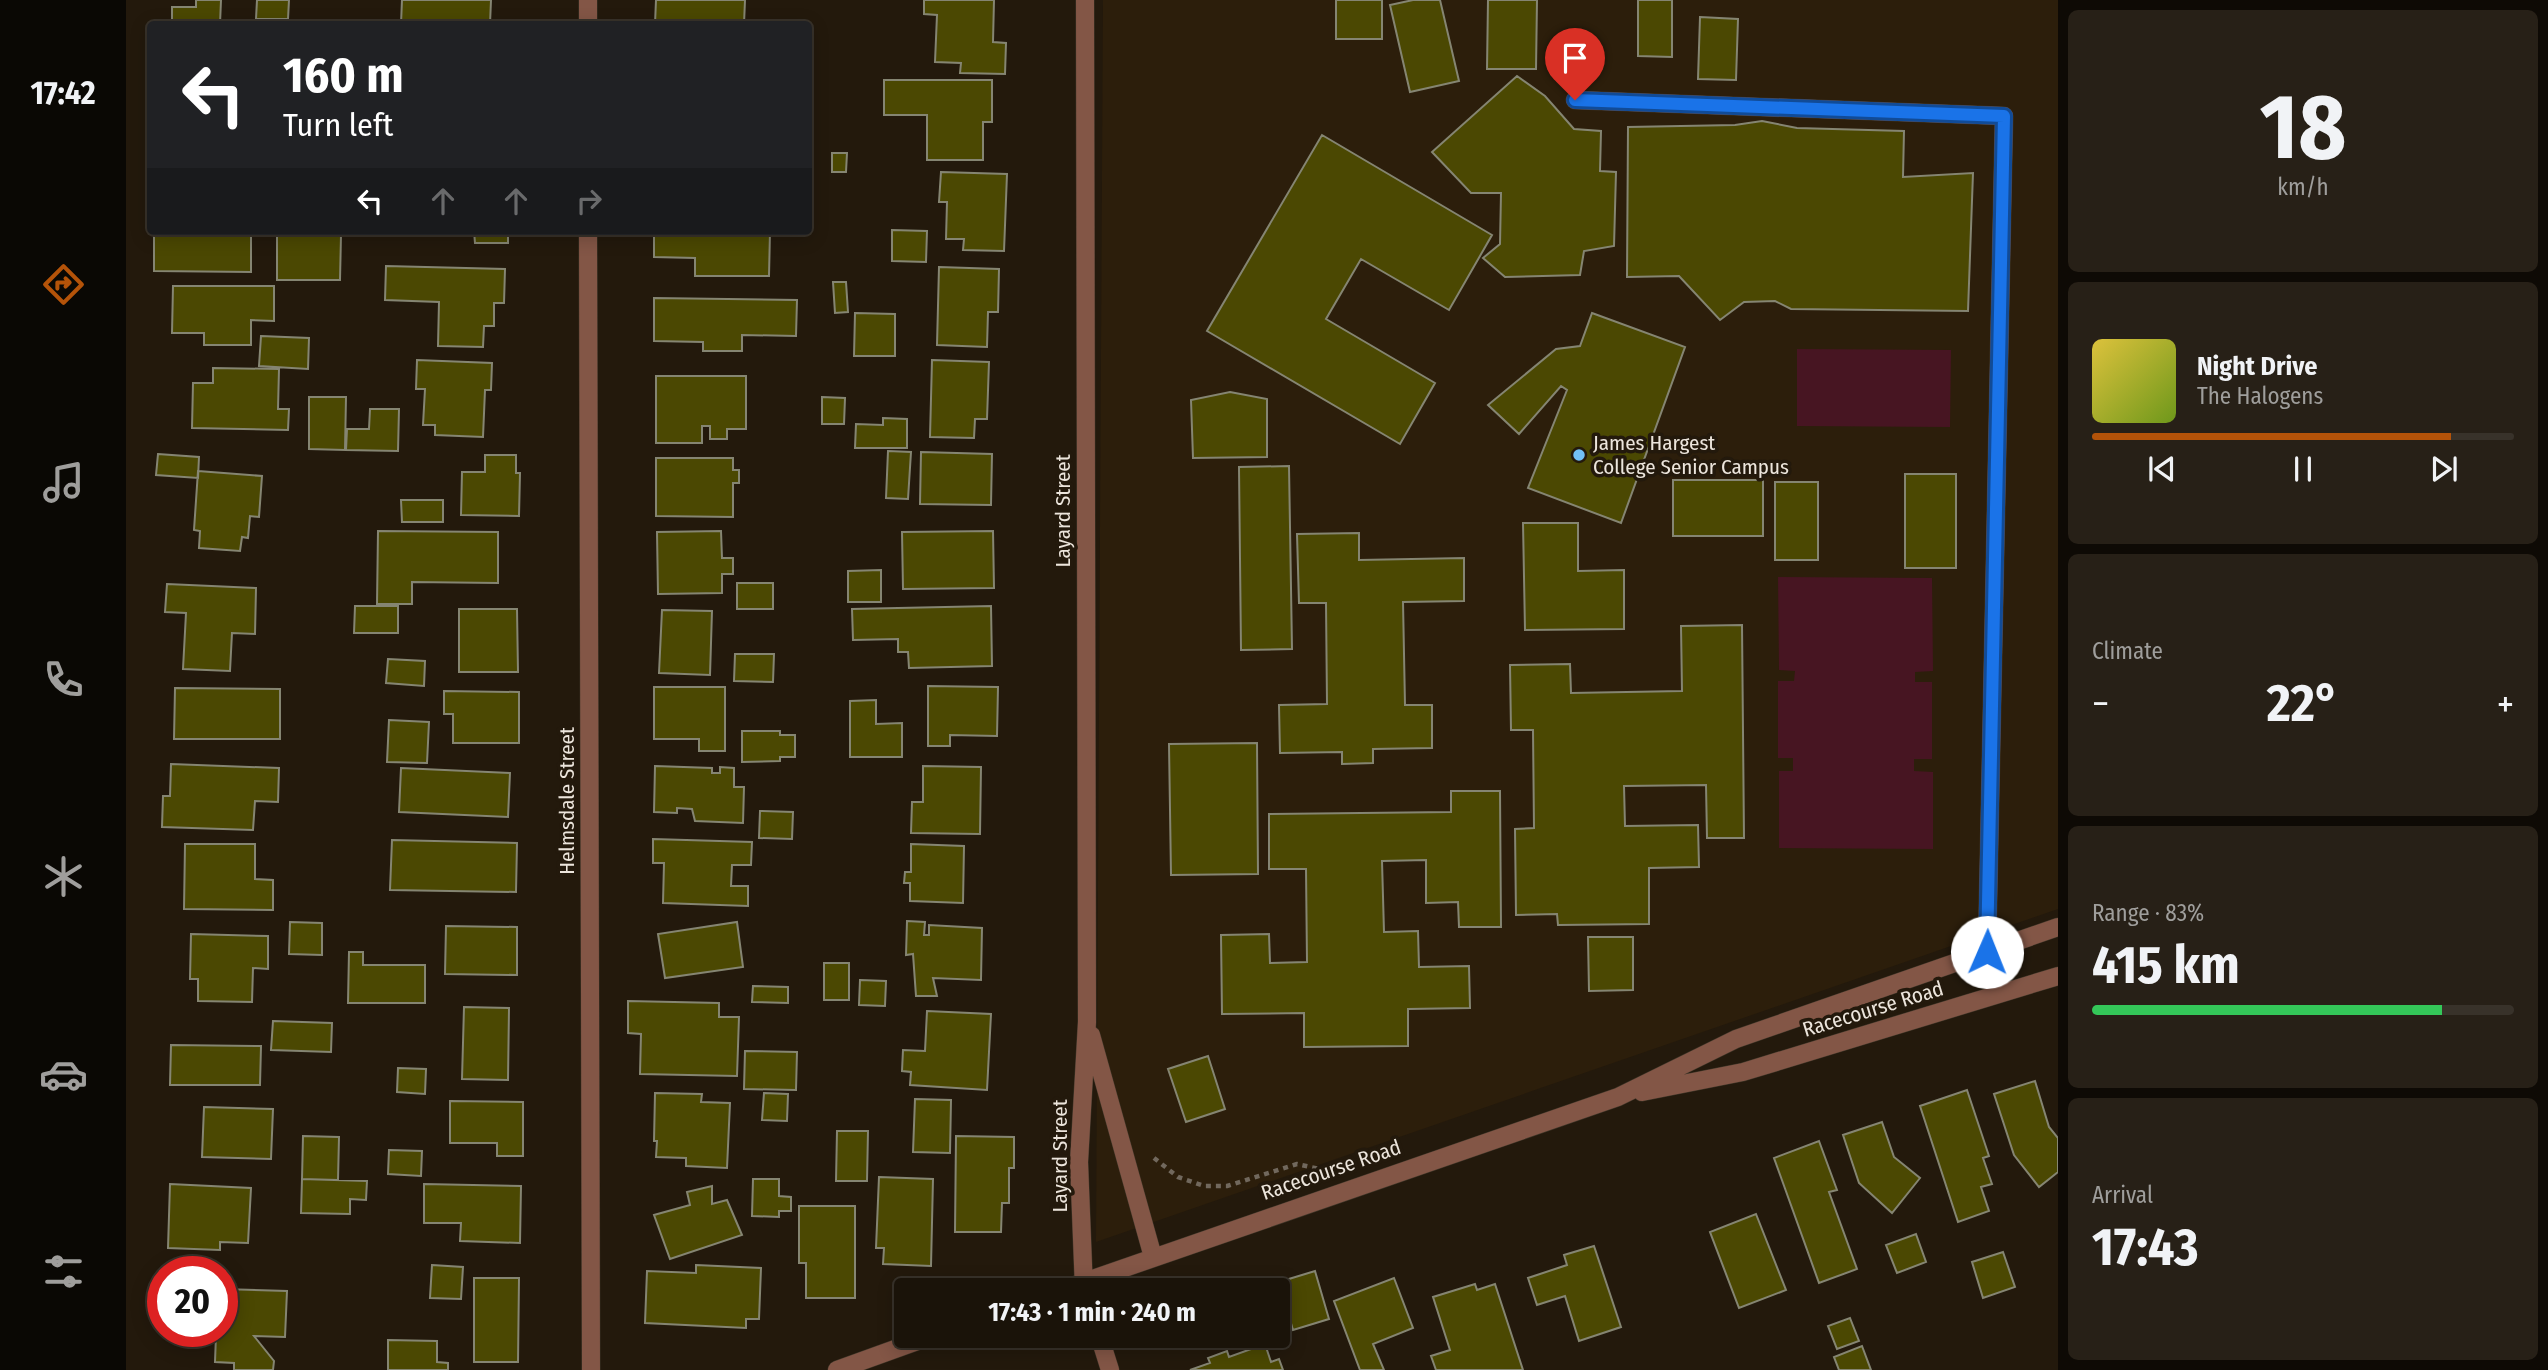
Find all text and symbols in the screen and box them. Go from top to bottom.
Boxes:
pin [1545,28,1605,100]
icon: arrive [1556,39,1594,77]
text: 160 m [283,46,404,105]
icon: left [168,49,259,140]
text: 18 [2260,73,2346,182]
text: 17:42 [30,74,96,112]
text: Turn left [283,106,393,144]
text: km/h [2277,173,2329,201]
icon: left [351,182,389,220]
icon: ahead [424,182,462,220]
icon: ahead [497,182,535,220]
icon: right [570,182,608,220]
icon: directions [39,260,88,309]
text: Night Drive [2197,351,2317,382]
text: The Halogens [2197,382,2323,410]
place label: James Hargest College Senior Campus [1593,430,1789,480]
marker: James Hargest College Senior Campus [1571,447,1587,463]
icon: previous [2143,450,2181,488]
icon: pause [2284,450,2322,488]
icon: next [2425,450,2463,488]
street label: Layard Street [1050,454,1076,568]
icon: music [39,458,88,507]
text: Climate [2092,637,2163,665]
icon: phone [39,655,88,704]
text: 22° [2267,672,2339,735]
text: − [2092,681,2109,727]
text: + [2497,681,2514,727]
street label: Helmsdale Street [554,727,580,875]
icon: climate [39,852,88,901]
text: Range · 83% [2092,899,2204,927]
position arrow [1950,915,2024,989]
text: 415 km [2092,934,2240,997]
street label: Racecourse Road [1799,975,1947,1043]
icon: car [39,1050,88,1099]
street label: Layard Street [1047,1099,1073,1213]
street label: Racecourse Road [1258,1134,1404,1206]
text: Arrival [2092,1181,2153,1209]
text: 17:43 [2092,1216,2199,1279]
icon: filters [39,1247,88,1296]
speed limit sign: 20 [147,1256,238,1347]
text: 17:43 · 1 min · 240 m [988,1297,1196,1328]

